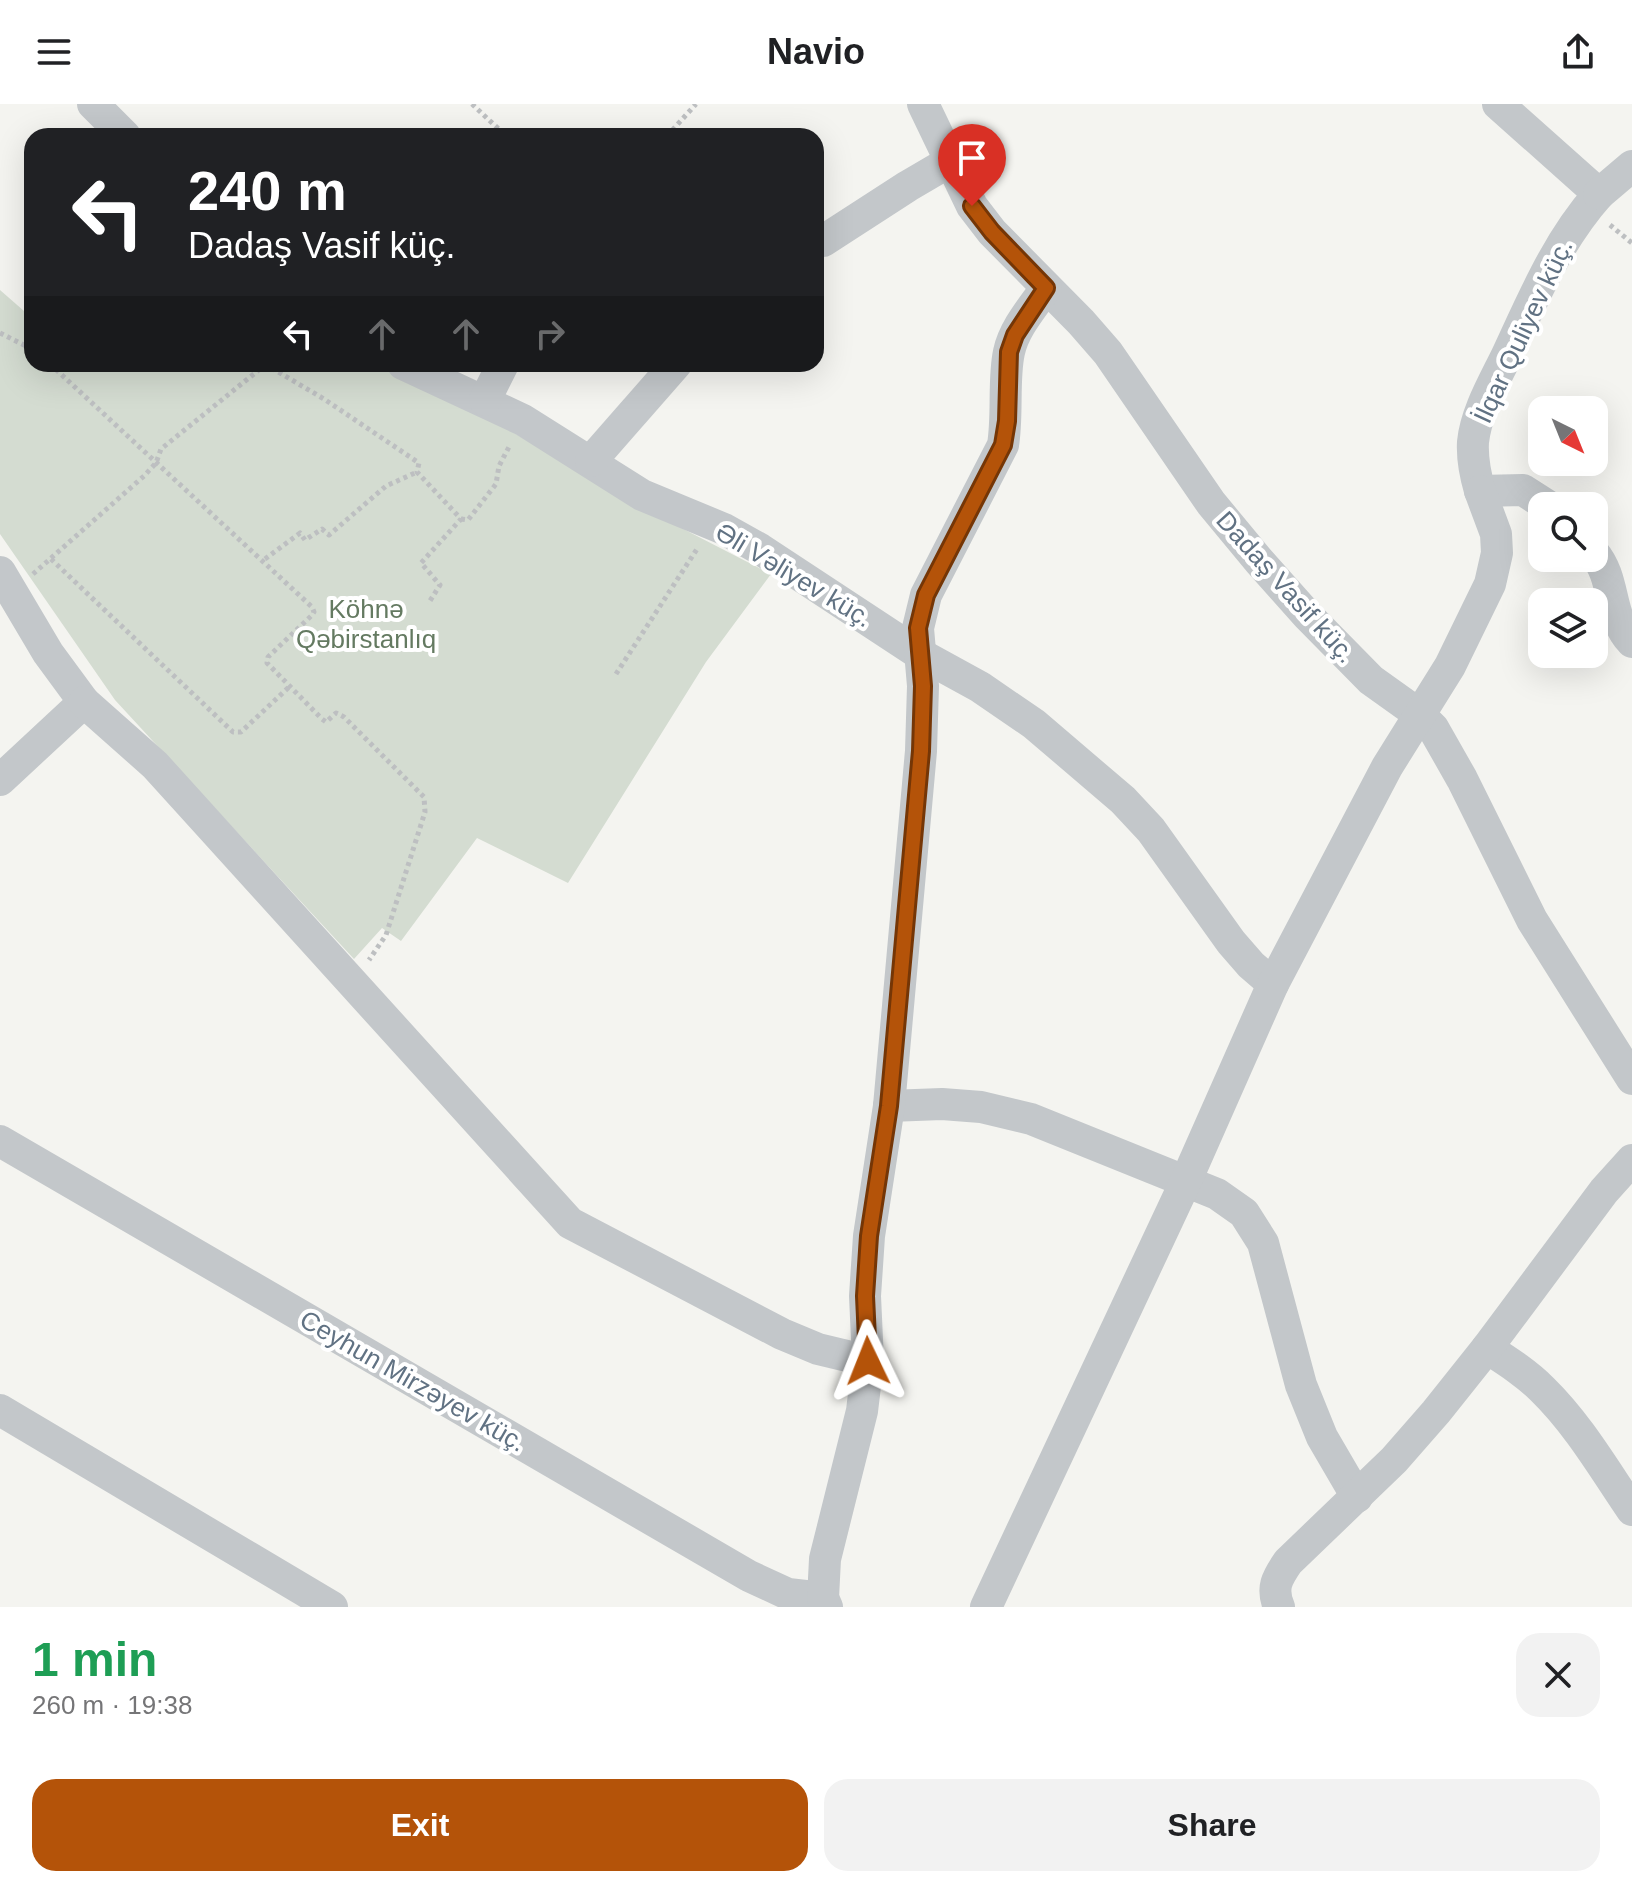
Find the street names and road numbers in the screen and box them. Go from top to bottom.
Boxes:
street label: İlqar Quliyev küç. [1467,234,1579,428]
street label: Dadaş Vasif küç. [1210,505,1362,669]
street label: Əli Vəliyev küç. [710,517,878,633]
street label: Ceyhun Mirzəyev küç. [295,1304,531,1458]

